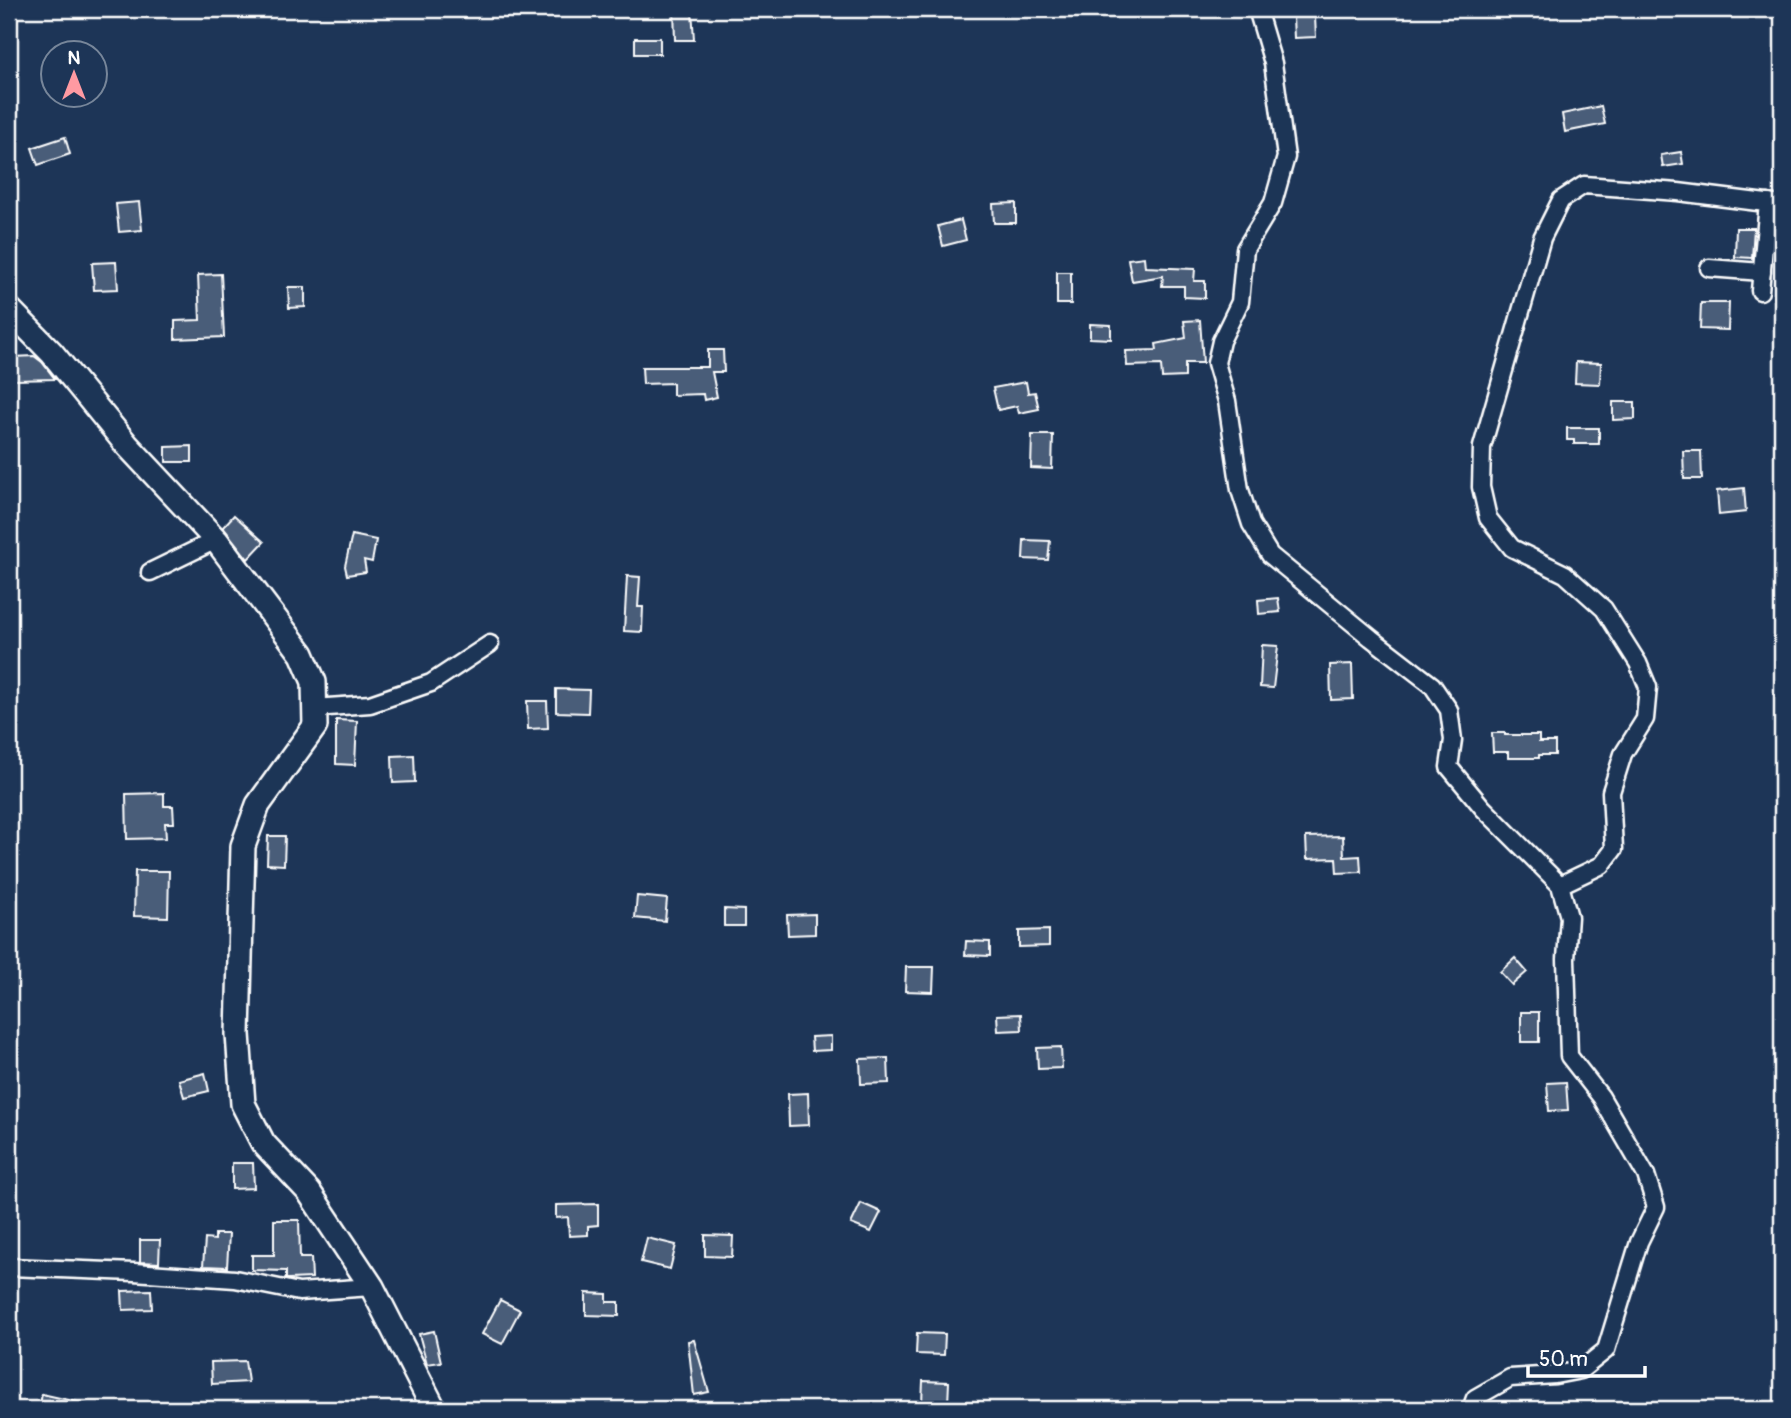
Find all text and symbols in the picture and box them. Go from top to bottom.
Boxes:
north arrow [38,38,108,108]
text: N [68,46,81,70]
scale bar [1528,1334,1646,1378]
text: 50 m [1539,1346,1588,1373]

